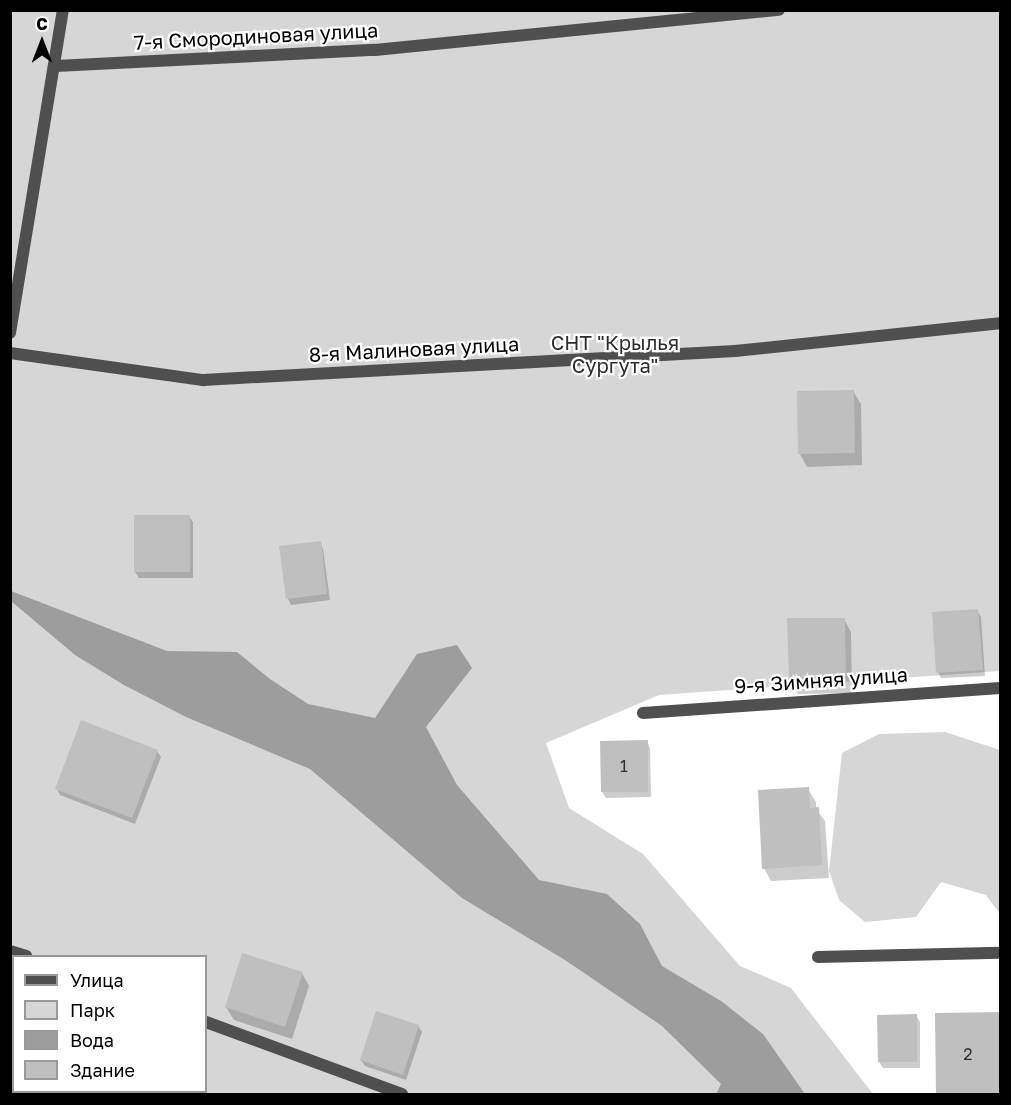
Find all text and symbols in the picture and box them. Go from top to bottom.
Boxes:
north arrow [12,12,72,72]
text: С [36,14,48,34]
street label: 7-я Смородиновая улица [133,18,379,54]
park label: CНТ "Крылья Сургута" [551,331,679,378]
street label: 8-я Малиновая улица [308,332,520,366]
street label: 9-я Зимняя улица [733,662,909,698]
house number: 1 [620,756,628,776]
legend [12,955,207,1093]
text: Улица [70,969,124,991]
text: Парк [70,999,115,1021]
text: Вода [70,1029,114,1051]
house number: 2 [963,1044,973,1064]
text: Здание [70,1059,135,1081]

